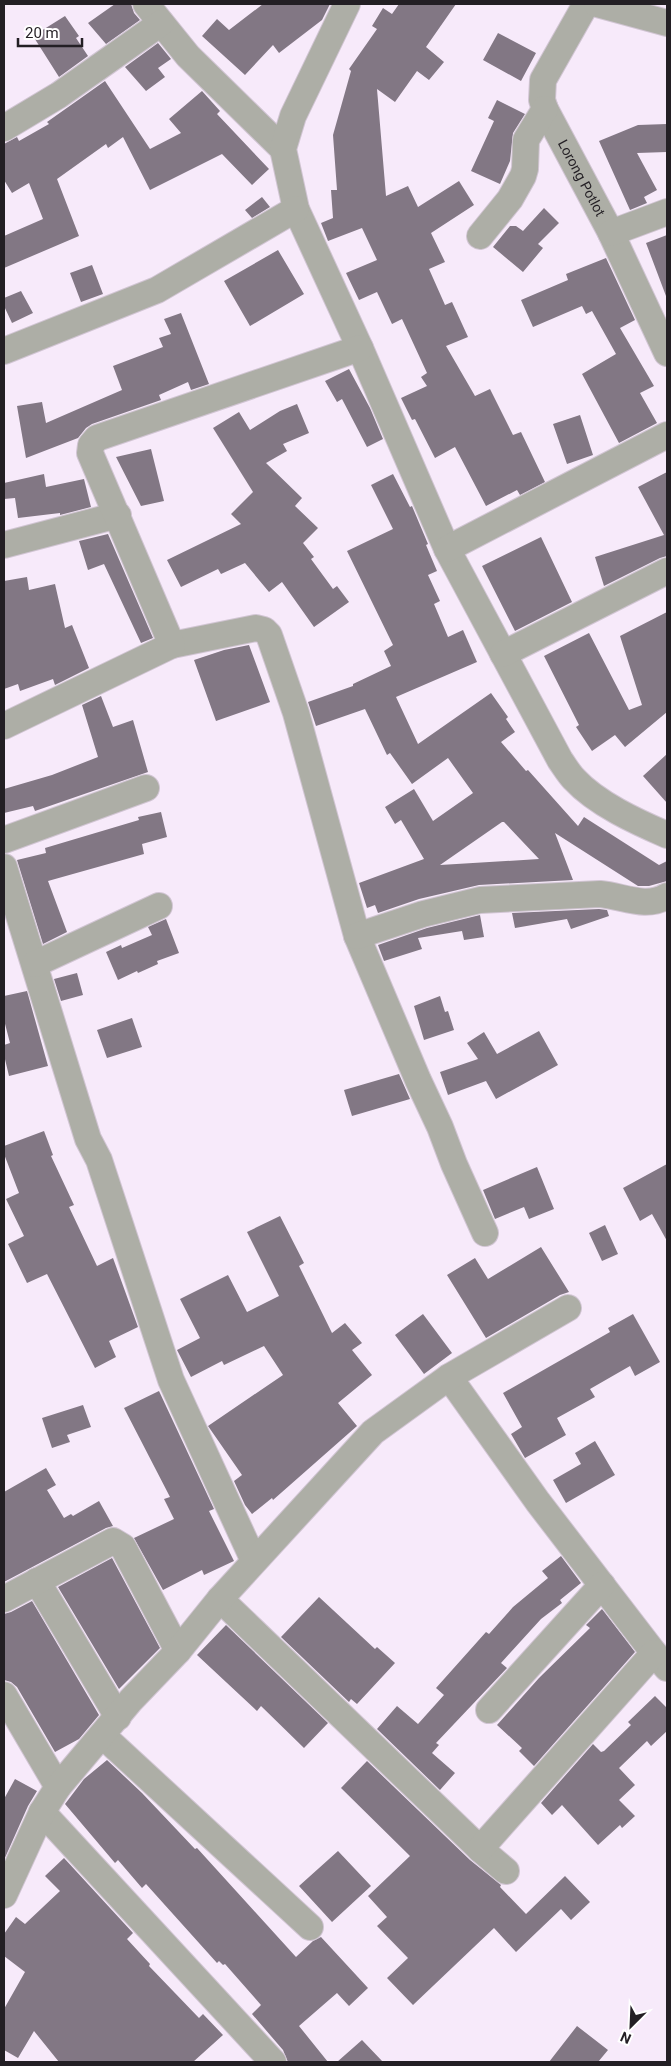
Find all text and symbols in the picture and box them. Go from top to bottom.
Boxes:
scale bar [18,15,81,47]
text: 20 m [25,24,59,42]
street label: Lorong Potlot [555,137,609,219]
north arrow [606,2001,656,2051]
text: N [618,2029,633,2047]

